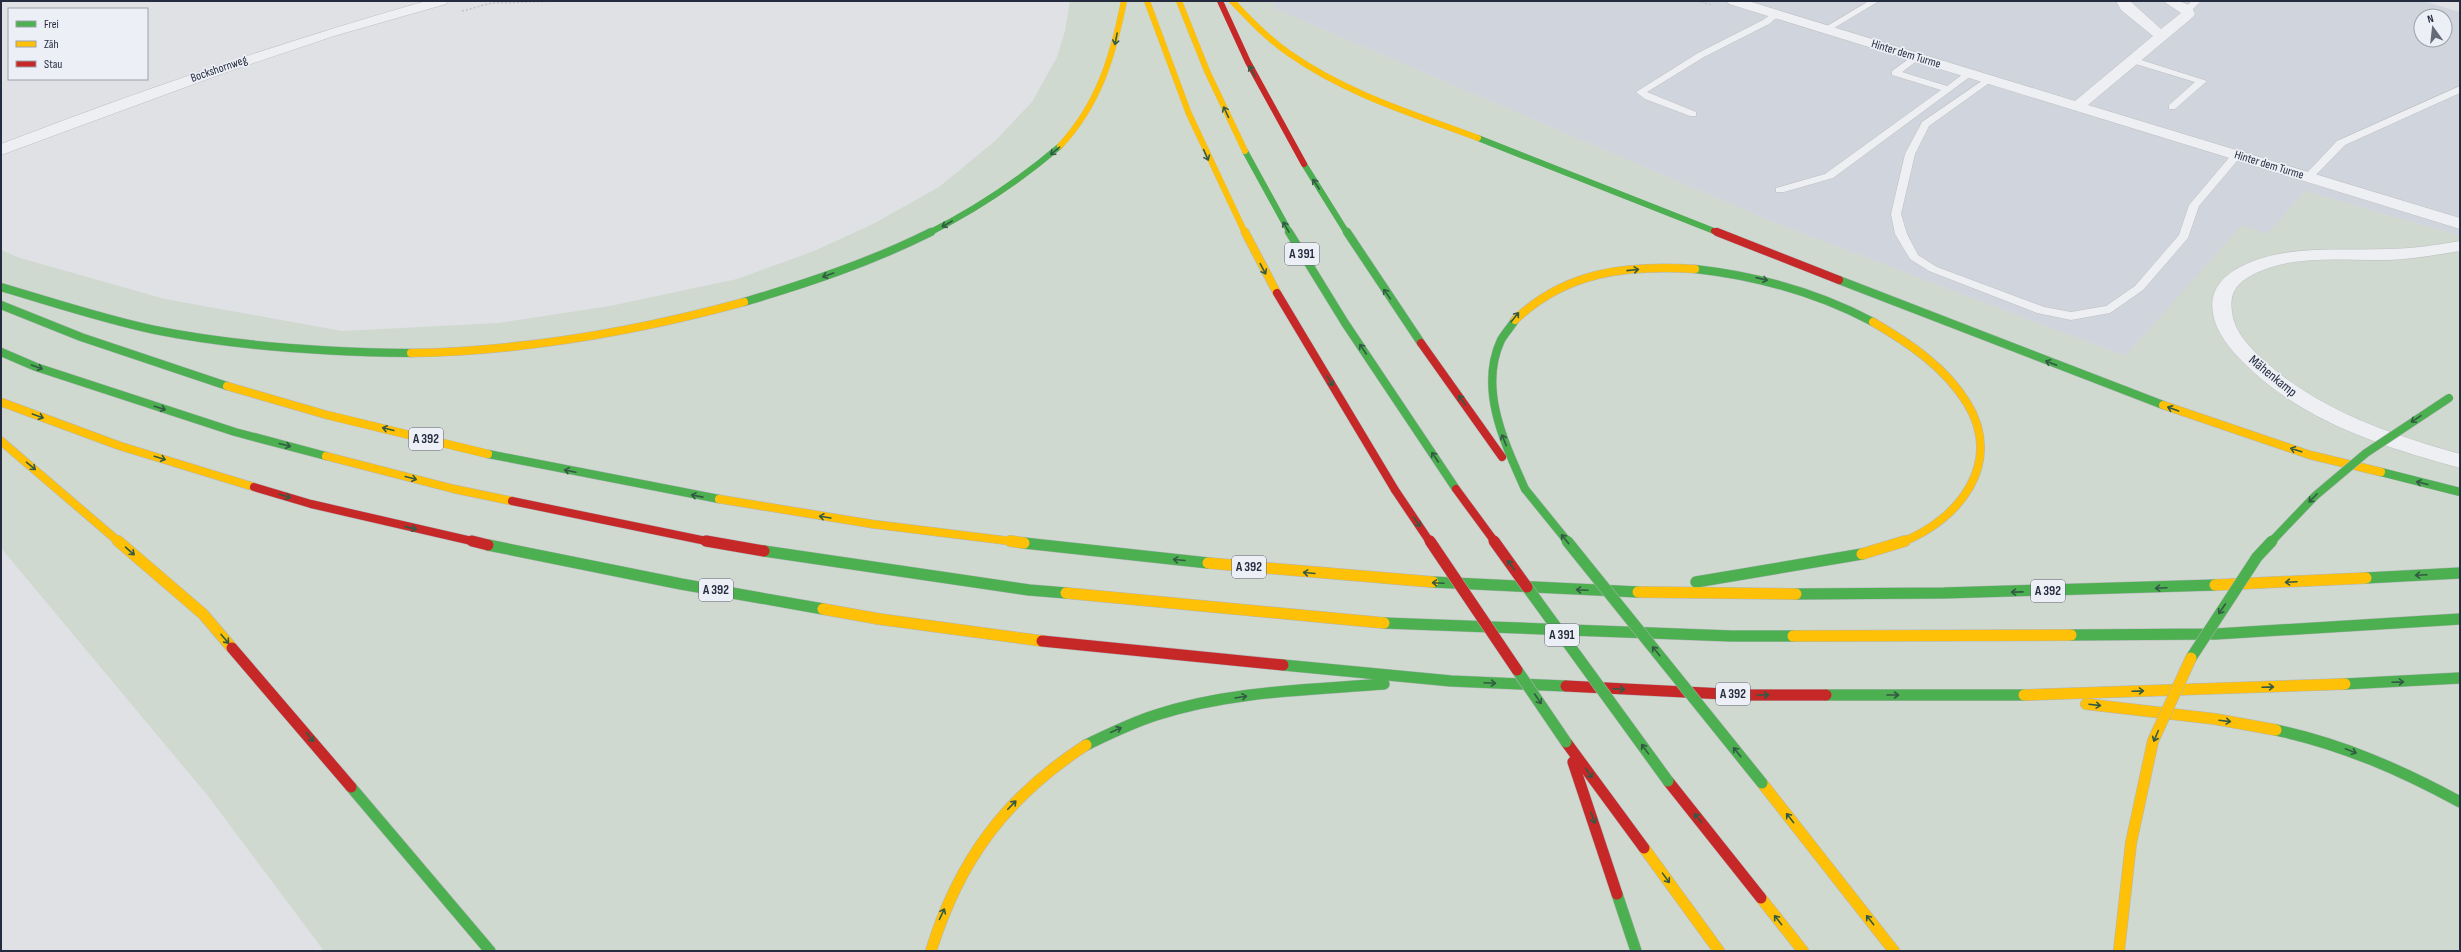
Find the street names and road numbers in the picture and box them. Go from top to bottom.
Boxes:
street label: Hinter dem Turme [1870,36,1943,72]
street label: Bockshornweg [189,52,249,86]
street label: Hinter dem Turme [2233,147,2306,183]
road number: A 391 [1285,243,1319,265]
street label: Mähenkamp [2246,352,2301,401]
road number: A 392 [409,428,443,450]
road number: A 392 [1232,556,1266,578]
road number: A 392 [699,579,733,601]
road number: A 392 [2031,580,2065,602]
road number: A 391 [1545,624,1579,646]
road number: A 392 [1716,683,1750,705]

